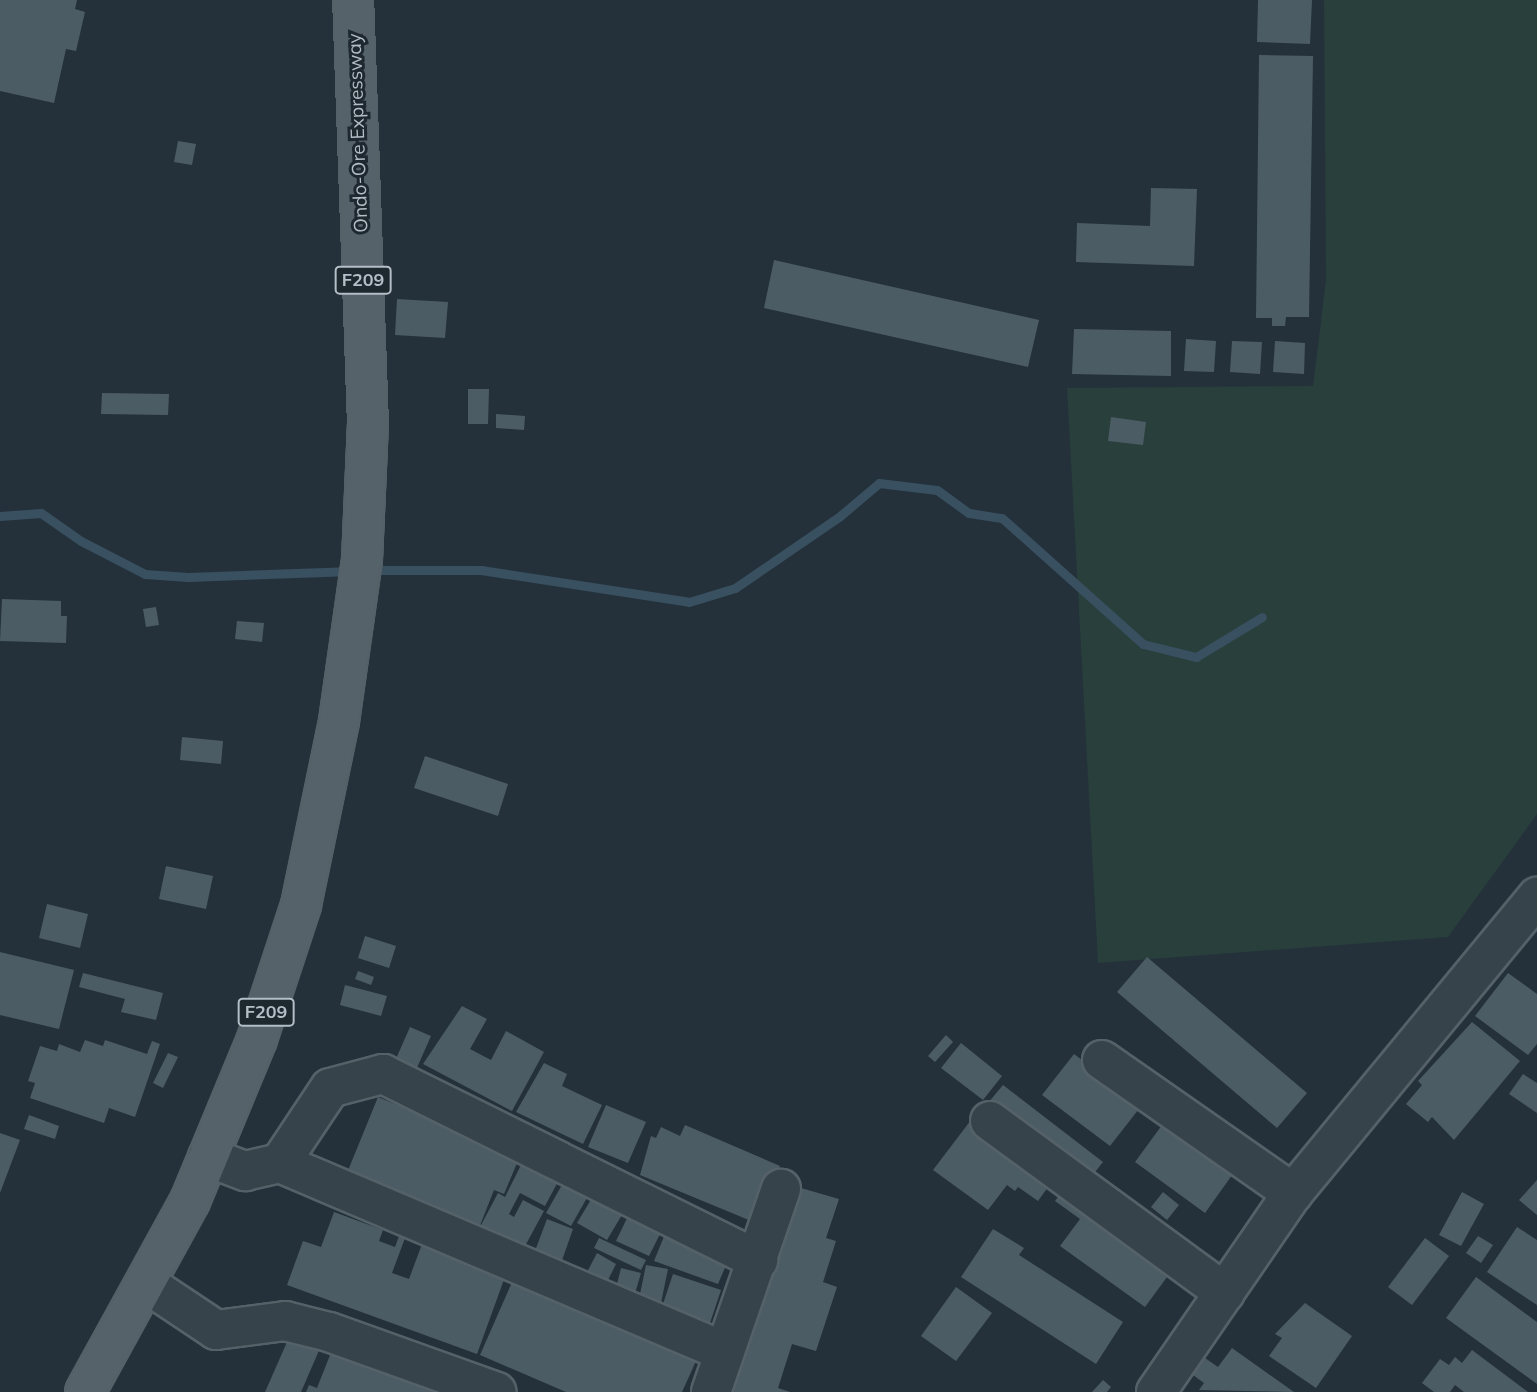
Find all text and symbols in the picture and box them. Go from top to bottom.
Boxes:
street label: Ondo-Ore Expressway [343,33,373,233]
road number: F209 [333,266,393,294]
road number: F209 [236,998,296,1027]

